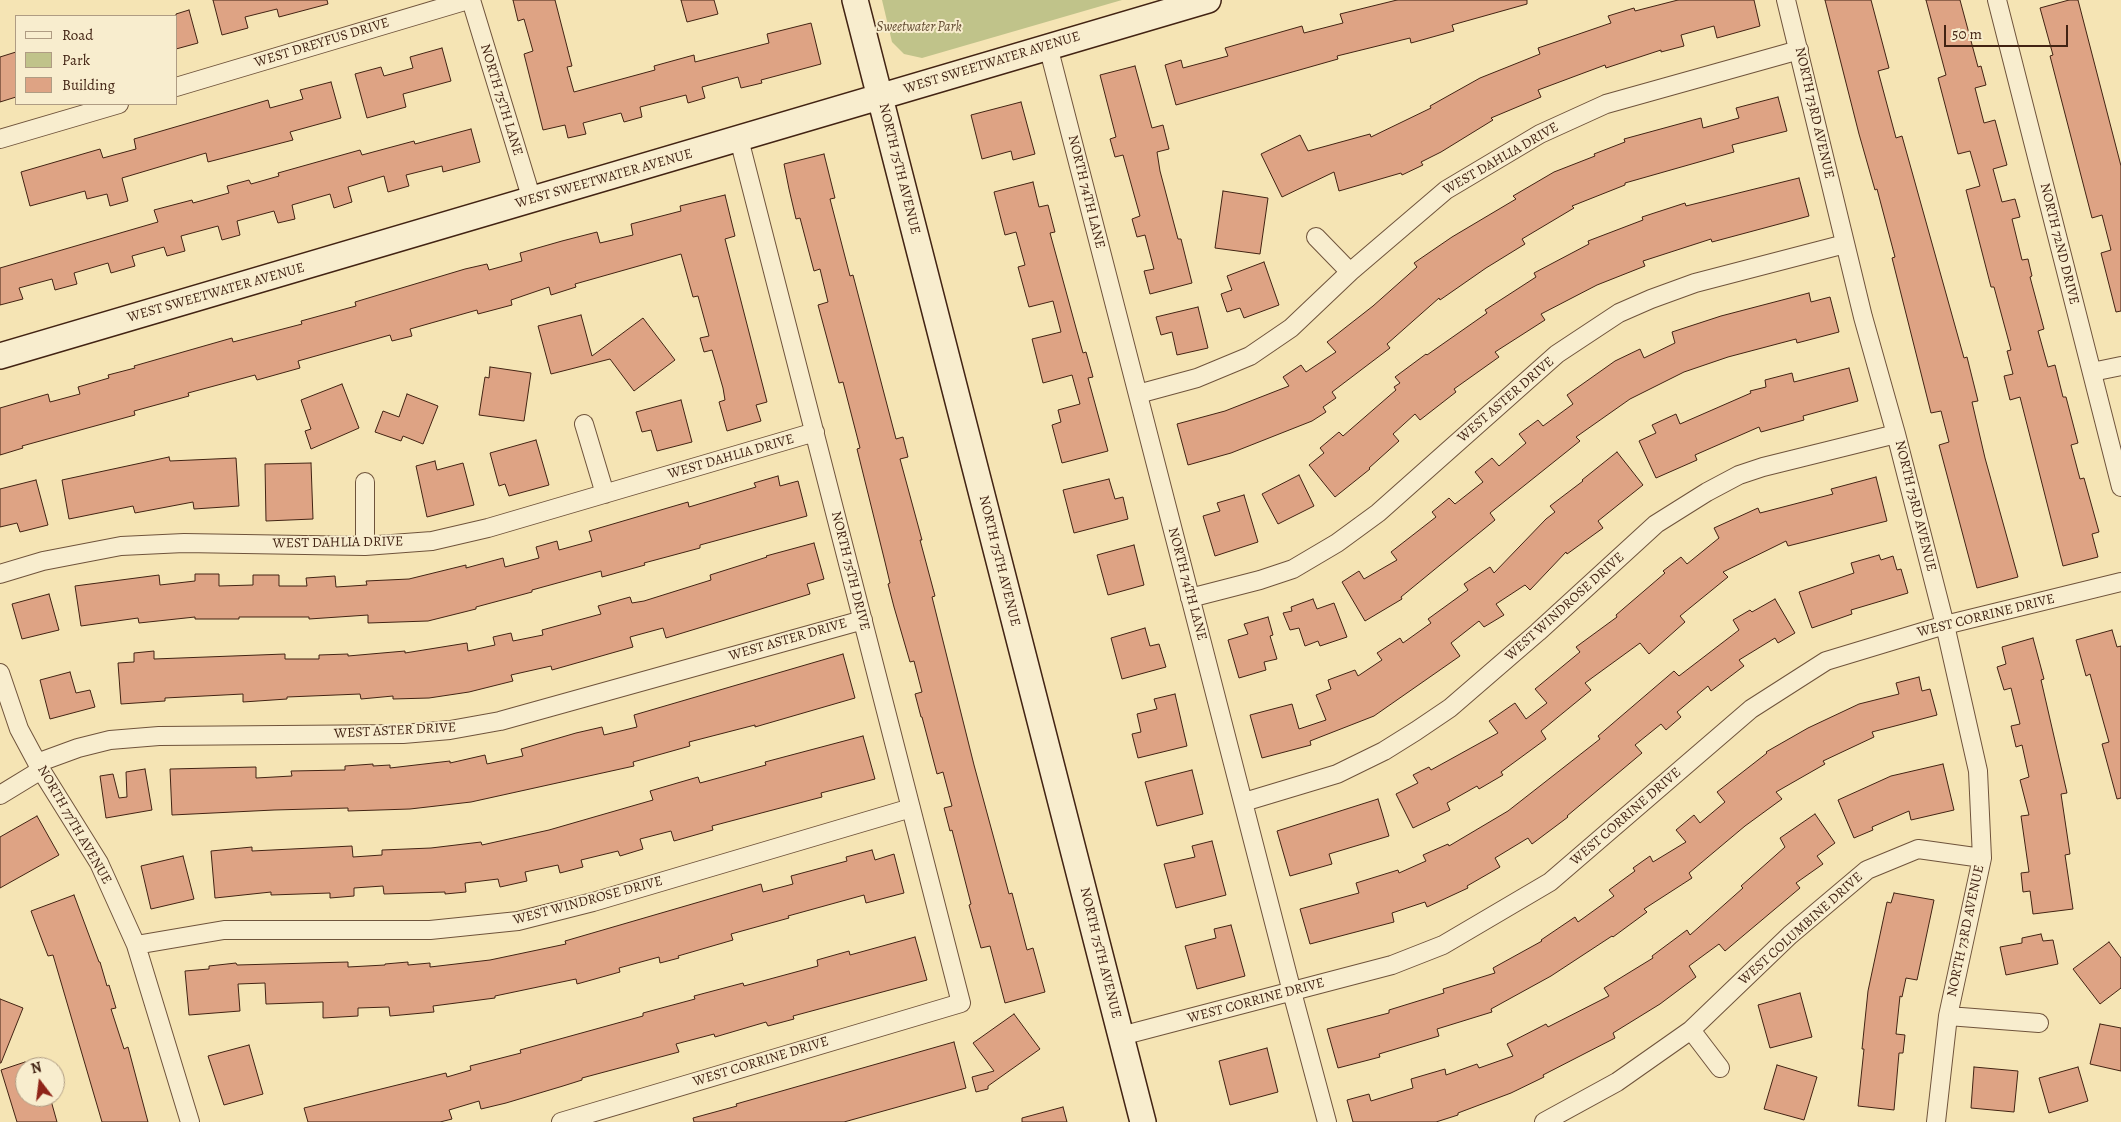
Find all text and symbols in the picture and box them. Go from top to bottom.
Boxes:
street label: WEST DREYFUS DRIVE [253,14,391,72]
legend [15,15,178,105]
scale bar [1946,15,2070,47]
park label: Sweetwater Park [876,20,962,36]
text: 50 m [1952,24,1982,44]
text: Road [62,25,93,45]
street label: WEST SWEETWATER AVENUE [902,28,1082,98]
street label: NORTH 75TH LANE [476,42,526,158]
street label: NORTH 73RD AVENUE [1791,46,1837,180]
text: Park [62,50,90,70]
text: Building [62,75,115,95]
street label: NORTH 75TH AVENUE [875,102,923,236]
street label: WEST DAHLIA DRIVE [1440,119,1562,199]
street label: NORTH 74TH LANE [1064,133,1108,251]
street label: WEST SWEETWATER AVENUE [513,146,695,212]
street label: NORTH 72ND DRIVE [2036,181,2082,307]
street label: WEST SWEETWATER AVENUE [125,260,307,326]
street label: WEST ASTER DRIVE [1454,354,1558,446]
street label: WEST DAHLIA DRIVE [666,431,796,483]
street label: NORTH 73RD AVENUE [1891,439,1939,573]
street label: NORTH 75TH AVENUE [975,494,1023,628]
street label: NORTH 75TH DRIVE [827,510,873,632]
street label: NORTH 74TH LANE [1164,526,1210,642]
street label: WEST DAHLIA DRIVE [273,533,403,553]
street label: WEST WINDROSE DRIVE [1502,549,1628,665]
street label: WEST CORRINE DRIVE [1916,591,2056,641]
street label: WEST ASTER DRIVE [727,615,849,665]
street label: WEST ASTER DRIVE [334,719,456,743]
street label: NORTH 77TH AVENUE [33,763,115,887]
street label: WEST CORRINE DRIVE [1567,764,1685,870]
street label: NORTH 73RD AVENUE [1944,864,1988,998]
street label: WEST COLUMBINE DRIVE [1736,869,1866,989]
street label: WEST WINDROSE DRIVE [511,873,665,929]
street label: NORTH 75TH AVENUE [1076,886,1124,1020]
street label: WEST CORRINE DRIVE [1186,975,1326,1027]
street label: WEST CORRINE DRIVE [691,1033,831,1091]
north arrow [15,1057,65,1107]
text: N [29,1057,44,1078]

